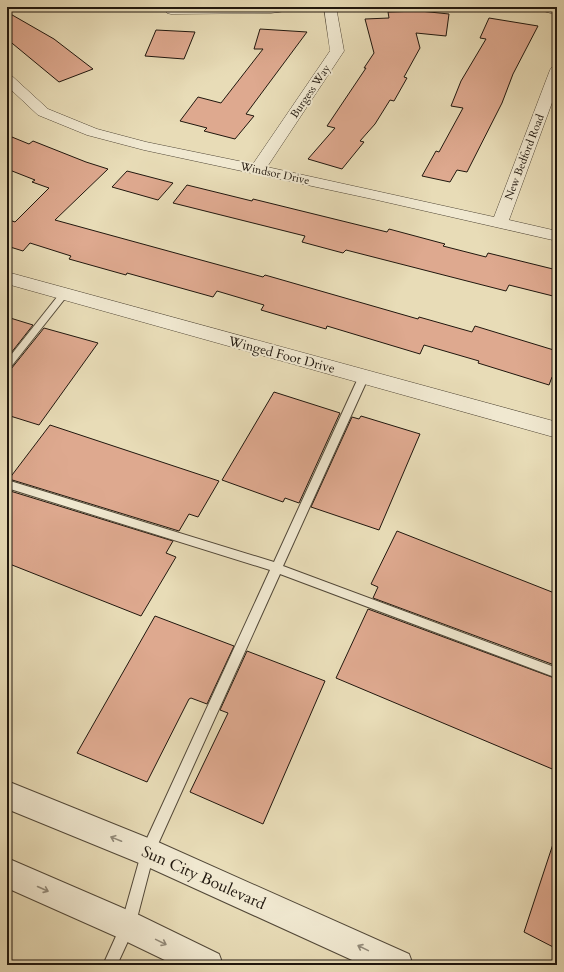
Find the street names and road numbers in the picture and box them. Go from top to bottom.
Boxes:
street label: Burgess Way [287,61,334,121]
street label: New Bedford Road [501,112,548,202]
street label: Windsor Drive [238,159,311,188]
street label: Winged Foot Drive [226,332,337,378]
street label: Sun City Boulevard [138,841,270,915]

